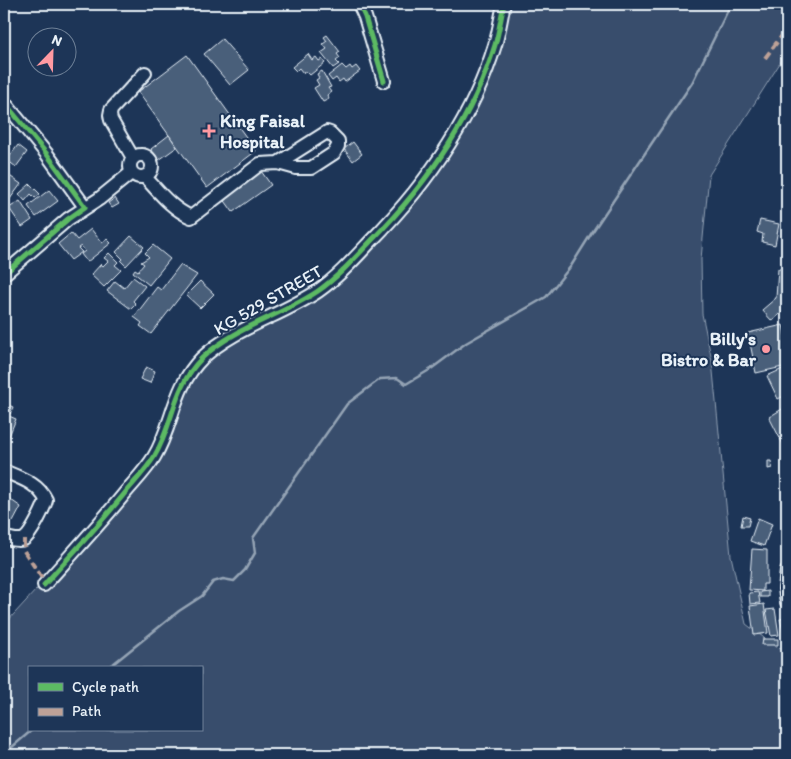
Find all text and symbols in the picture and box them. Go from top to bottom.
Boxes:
north arrow [28,28,78,78]
text: N [49,31,65,50]
place label: King Faisal Hospital [220,110,306,153]
marker: King Faisal Hospital [202,124,216,138]
street label: KG 529 STREET [210,260,326,340]
place label: Billy's Bistro & Bar [661,328,757,371]
marker: Billy's Bistro & Bar [760,343,772,355]
legend [28,666,202,732]
text: Cycle path [72,678,139,696]
text: Path [72,702,101,720]

